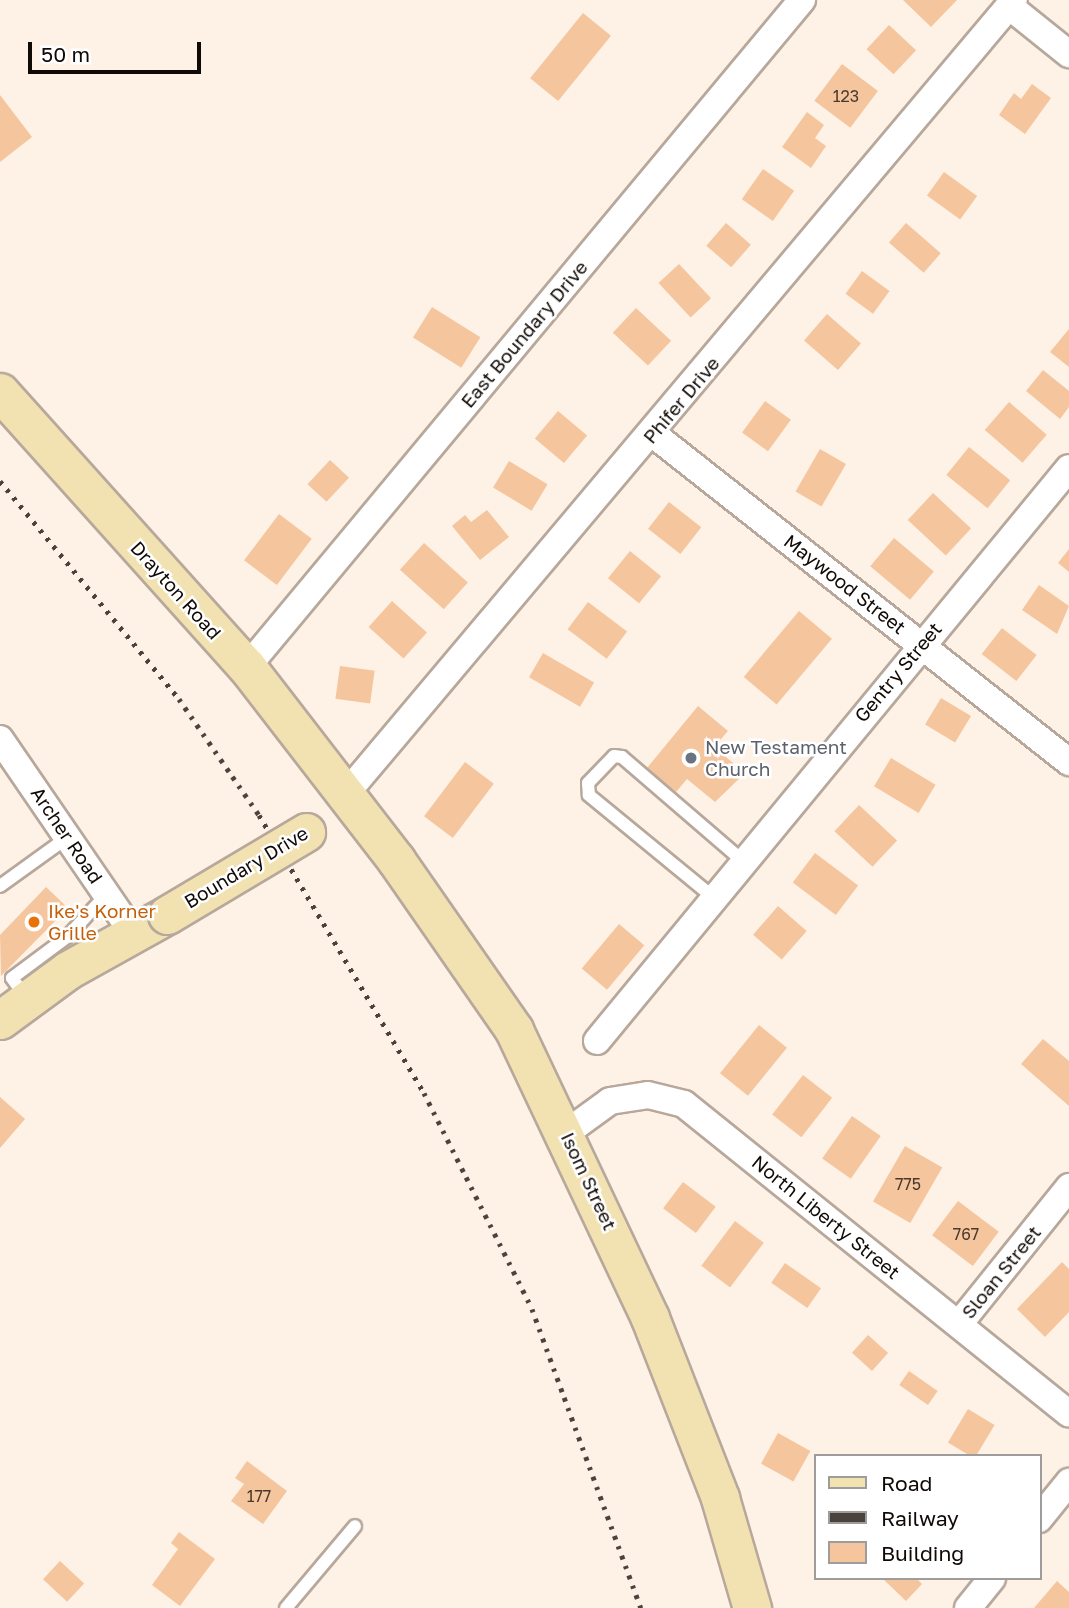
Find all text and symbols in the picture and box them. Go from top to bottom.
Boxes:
scale bar [32,28,205,72]
text: 50 m [41,41,90,67]
house number: 123 [833,86,859,106]
street label: East Boundary Drive [456,256,592,412]
street label: Phifer Drive [638,352,724,448]
street label: Maywood Street [780,529,910,639]
street label: Drayton Road [126,536,226,644]
street label: Gentry Street [850,618,946,726]
place label: New Testament Church [705,736,847,780]
marker: New Testament Church [683,750,699,766]
street label: Archer Road [26,782,108,888]
street label: Boundary Drive [180,821,312,913]
place label: Ike's Korner Grille [48,900,156,944]
marker: Ike's Korner Grille [26,914,42,930]
street label: Isom Street [556,1128,622,1234]
street label: North Liberty Street [747,1150,905,1284]
house number: 775 [895,1174,921,1194]
street label: Sloan Street [957,1221,1045,1323]
house number: 767 [953,1224,979,1244]
legend [814,1454,1041,1580]
text: Road [881,1470,932,1496]
house number: 177 [247,1486,271,1506]
text: Railway [881,1505,959,1531]
text: Building [881,1540,964,1566]

